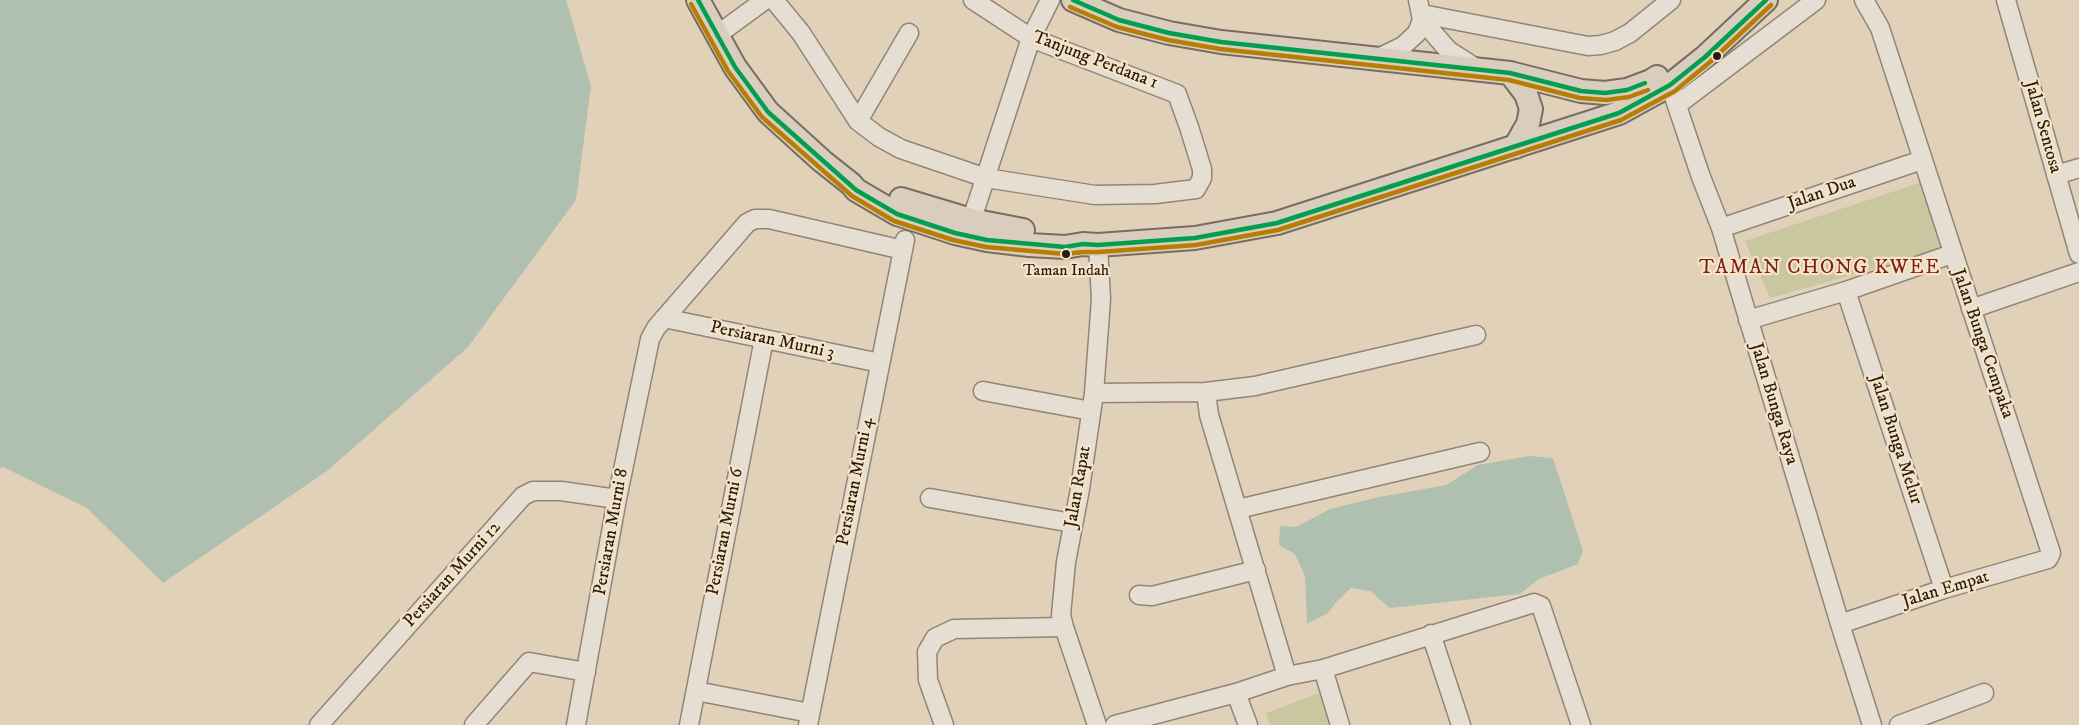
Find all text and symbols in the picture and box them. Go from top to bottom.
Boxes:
street label: Tanjung Perdana 1 [1029,27,1161,95]
unlabelled marker [1711,50,1723,62]
street label: Jalan Sentosa [2019,78,2065,176]
street label: Jalan Dua [1785,172,1859,216]
marker: Taman Indah [1060,248,1072,260]
district label: TAMAN CHONG KWEE [1699,257,1941,281]
place label: Taman Indah [1023,262,1109,282]
street label: Jalan Bunga Cempaka [1946,266,2018,422]
street label: Persiaran Murni 3 [708,317,836,365]
street label: Jalan Bunga Raya [1744,340,1802,468]
street label: Jalan Bunga Melur [1864,373,1926,507]
street label: Persiaran Murni 4 [833,416,879,548]
street label: Jalan Rapat [1061,444,1097,530]
street label: Persiaran Murni 8 [590,467,634,597]
street label: Persiaran Murni 6 [703,467,749,597]
street label: Persiaran Murni 12 [400,518,506,632]
street label: Jalan Empat [1900,567,1992,613]

